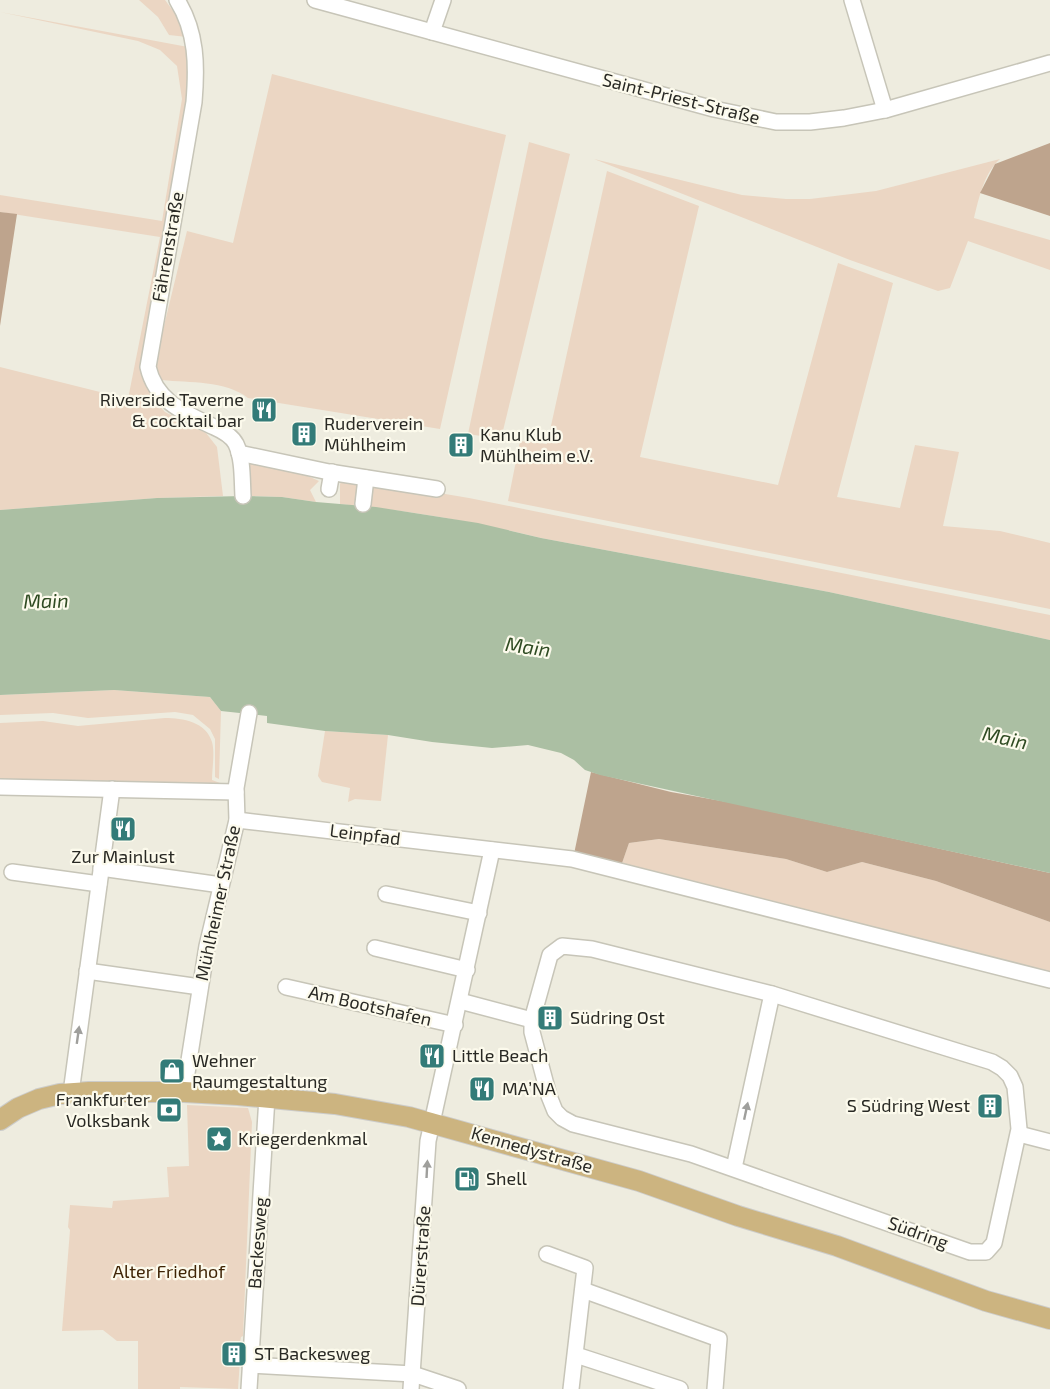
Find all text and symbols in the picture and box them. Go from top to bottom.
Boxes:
street label: Saint-Priest-Straße [600,68,762,128]
street label: Fährenstraße [146,190,188,304]
place label: Riverside Taverne & cocktail bar [100,388,244,431]
restaurant icon: Riverside Taverne & cocktail bar [249,395,279,425]
place label: Ruderverein Mühlheim [324,412,423,455]
building icon: Ruderverein Mühlheim [289,419,319,449]
place label: Kanu Klub Mühlheim e.V. [480,423,593,466]
building icon: Kanu Klub Mühlheim e.V. [446,430,476,460]
water label: Main [23,588,69,612]
water label: Main [504,631,552,661]
water label: Main [980,721,1030,753]
restaurant icon: Zur Mainlust [108,814,138,844]
street label: Leinpfad [328,819,402,849]
street label: Mühlheimer Straße [190,823,244,983]
place label: Zur Mainlust [71,845,175,867]
street label: Am Bootshafen [306,980,434,1030]
building icon: Südring Ost [535,1003,565,1033]
place label: Südring Ost [570,1006,665,1028]
one-way arrow [74,1025,83,1044]
restaurant icon: Little Beach [417,1041,447,1071]
place label: Little Beach [452,1044,548,1066]
place label: Wehner Raumgestaltung [192,1049,327,1092]
shop icon: Wehner Raumgestaltung [157,1056,187,1086]
restaurant icon: MA’NA [467,1074,497,1104]
place label: MA’NA [502,1077,557,1099]
place label: Frankfurter Volksbank [56,1088,150,1131]
building icon: S Südring West [975,1091,1005,1121]
place label: S Südring West [847,1094,970,1116]
bank icon: Frankfurter Volksbank [154,1095,184,1125]
one-way arrow [742,1102,752,1120]
street label: Kennedystraße [469,1121,596,1177]
place icon: Kriegerdenkmal [204,1124,234,1154]
place label: Kriegerdenkmal [238,1127,368,1149]
one-way arrow [422,1159,431,1178]
fuel station icon: Shell [452,1164,482,1194]
place label: Shell [486,1167,528,1189]
street label: Backesweg [243,1196,271,1290]
street label: Dürerstraße [406,1205,434,1307]
street label: Südring [885,1211,952,1253]
park label: Alter Friedhof [113,1260,226,1282]
building icon: ST Backesweg [219,1339,249,1369]
place label: ST Backesweg [254,1342,370,1364]

